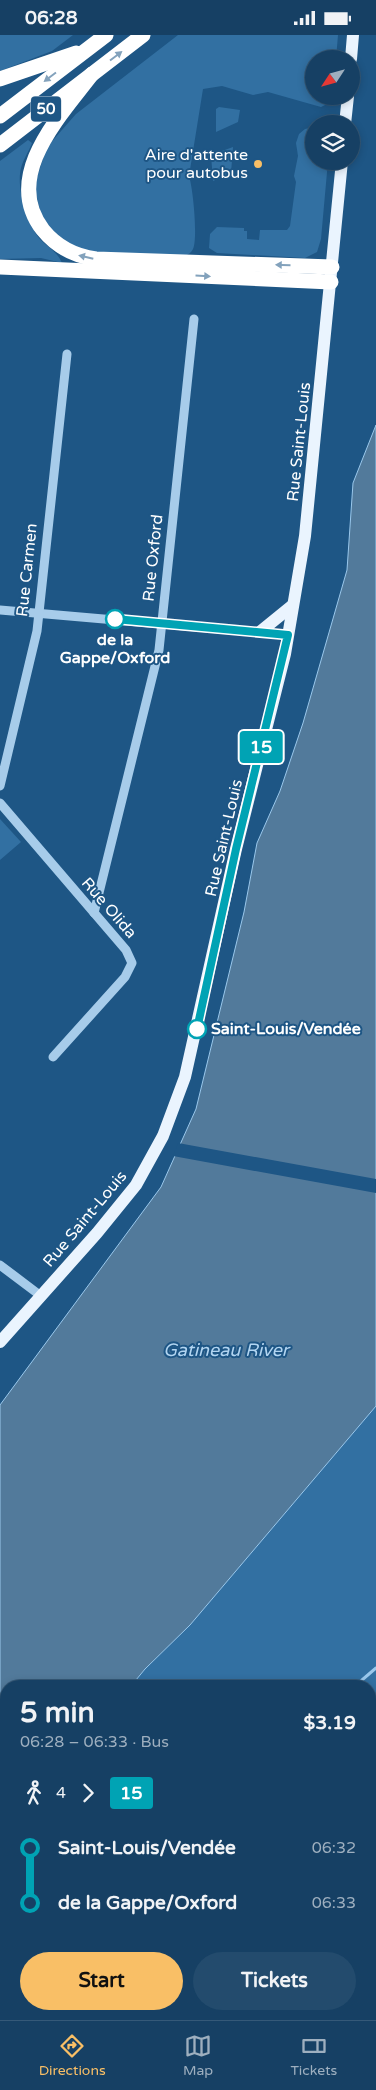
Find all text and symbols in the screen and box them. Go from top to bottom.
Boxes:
text: 06:28 [25,7,78,29]
north arrow [305,50,360,105]
map controls [305,50,360,170]
one-way arrow [109,51,123,61]
one-way arrow [44,72,57,83]
road number: 50 [31,97,61,121]
button: layers [305,115,360,170]
place label: Aire d'attente pour autobus [145,145,248,183]
marker: Aire d'attente pour autobus [252,158,264,170]
one-way arrow [79,253,94,261]
one-way arrow [275,261,291,269]
one-way arrow [196,272,212,280]
street label: Rue Saint-Louis [283,381,315,503]
street label: Rue Oxford [138,513,168,603]
street label: Rue Carmen [12,522,42,618]
marker: de la Gappe/Oxford [105,609,125,629]
place label: de la Gappe/Oxford [60,630,170,668]
line badge: 15 [238,731,284,763]
text: 15 [250,736,272,758]
street label: Rue Saint-Louis [201,777,247,899]
street label: Rue Olida [77,873,141,943]
marker: Saint-Louis/Vendée [187,1019,207,1039]
place label: Saint-Louis/Vendée [211,1019,361,1039]
street label: Rue Saint-Louis [39,1167,131,1271]
water label: Gatineau River [163,1339,291,1361]
text: 5 min [20,1696,95,1730]
text: $3.19 [304,1712,356,1734]
text: 06:28 – 06:33 · Bus [20,1732,169,1752]
icon: walk [20,1779,48,1807]
icon: forward [74,1779,102,1807]
text: 15 [120,1782,143,1804]
text: 4 [56,1783,66,1803]
text: Saint-Louis/Vendée [58,1837,236,1859]
text: 06:32 [312,1838,356,1858]
text: de la Gappe/Oxford [58,1892,237,1914]
text: 06:33 [312,1893,356,1913]
button: Start [20,1952,183,2010]
button: Tickets [193,1952,356,2010]
tab: Directions [39,2032,106,2079]
tab: Map [183,2032,213,2079]
tab: Tickets [290,2032,337,2079]

